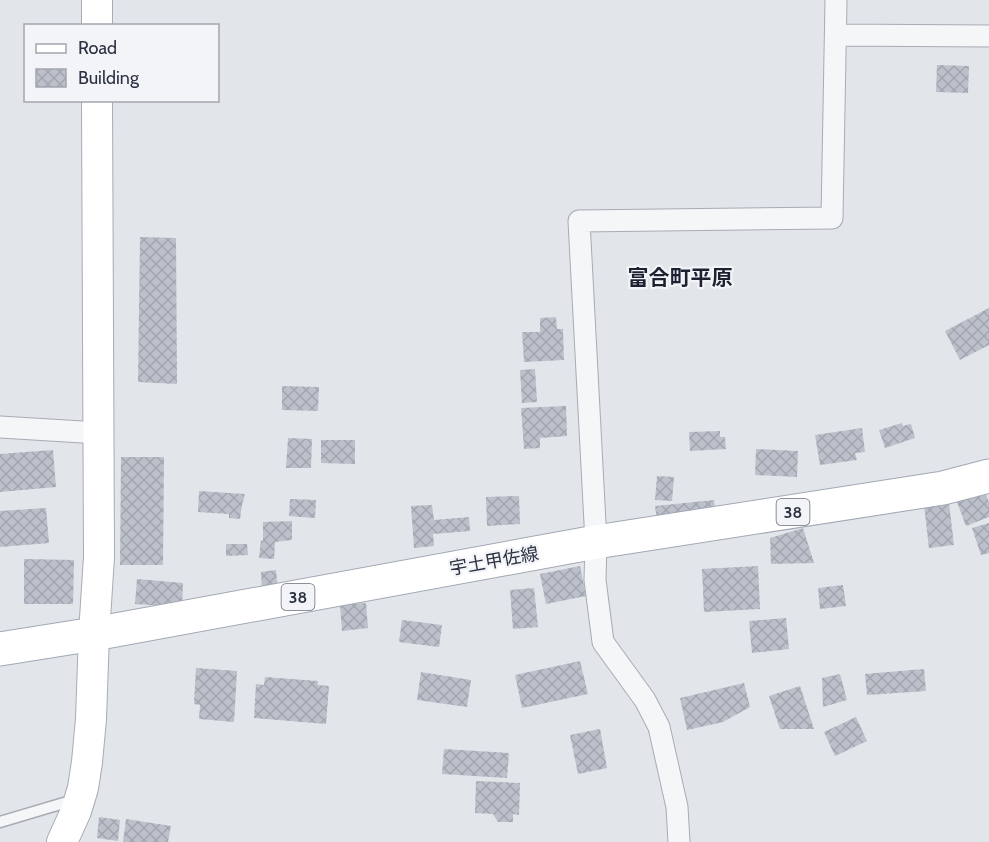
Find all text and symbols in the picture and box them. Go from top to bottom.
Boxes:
legend [24,24,219,102]
text: Road [78,37,117,59]
text: Building [78,67,140,89]
district label: 富合町平原 [628,265,733,290]
road number: 38 [776,499,810,525]
street label: 宇土甲佐線 [448,542,540,580]
road number: 38 [282,584,314,610]

